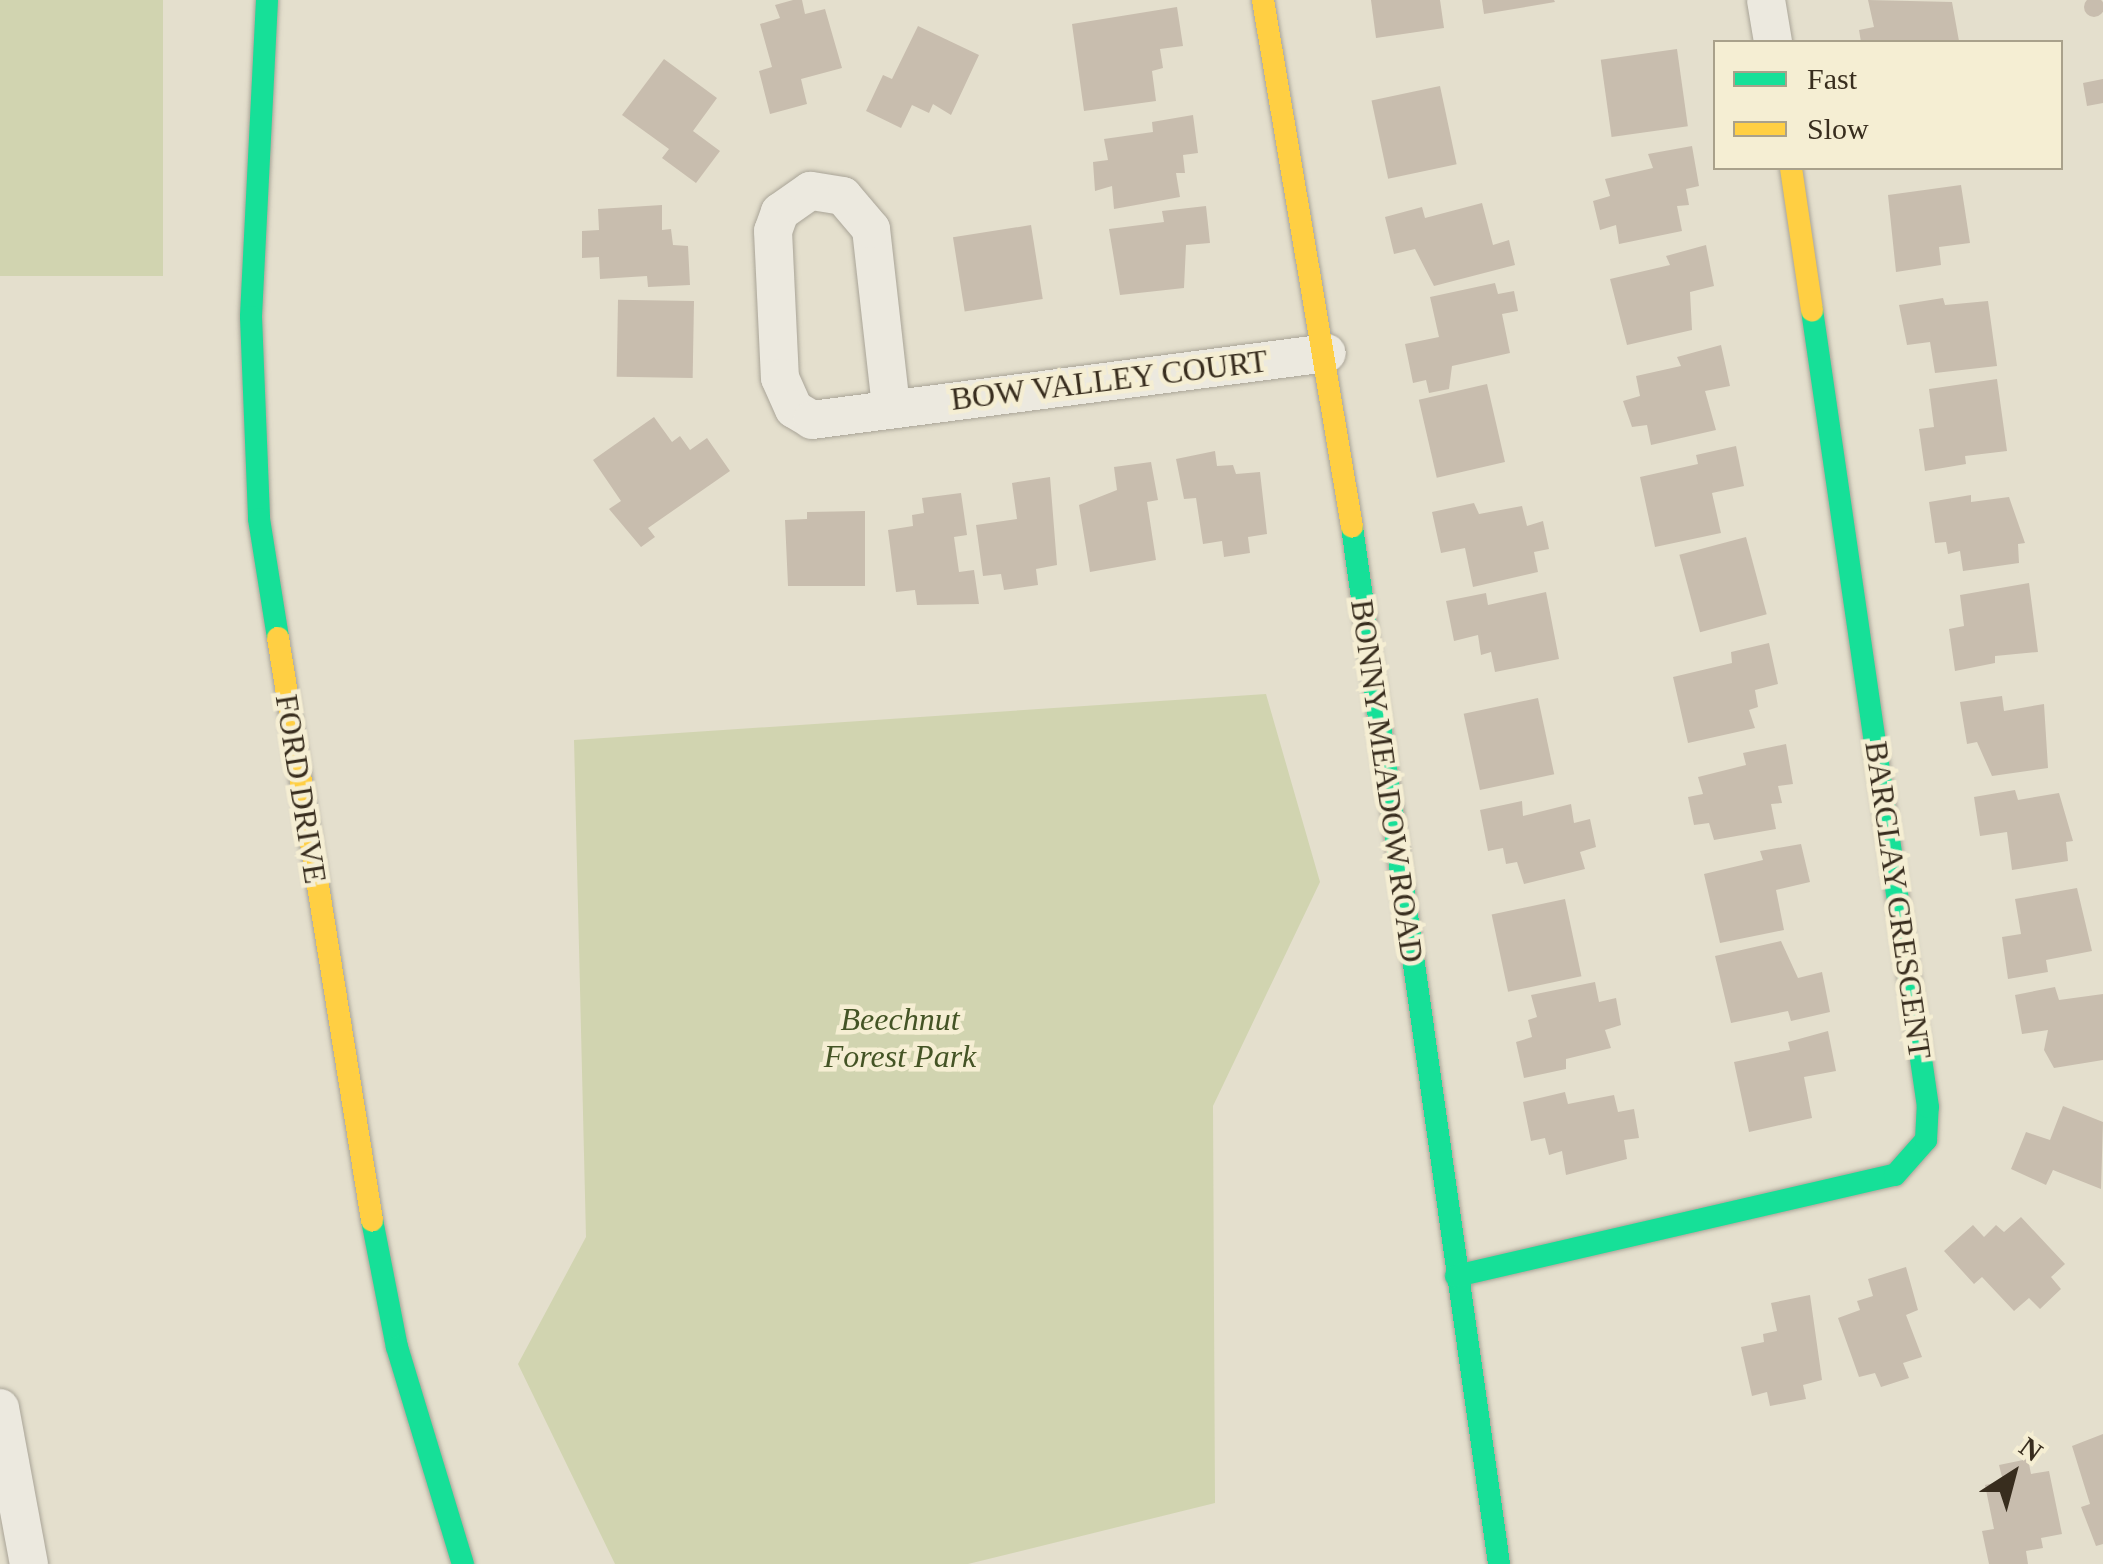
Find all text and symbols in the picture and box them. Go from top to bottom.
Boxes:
legend [1713,40,2063,170]
text: Fast [1807,62,1857,95]
text: Slow [1807,112,1869,145]
street label: BOW VALLEY COURT [947,341,1271,419]
street label: BONNY MEADOW ROAD [1342,596,1432,966]
street label: FORD DRIVE [267,692,335,886]
street label: BARCLAY CRESCENT [1857,738,1939,1062]
park label: Beechnut Forest Park [824,1001,976,1076]
north arrow [1963,1424,2063,1524]
text: N [2014,1431,2048,1468]

